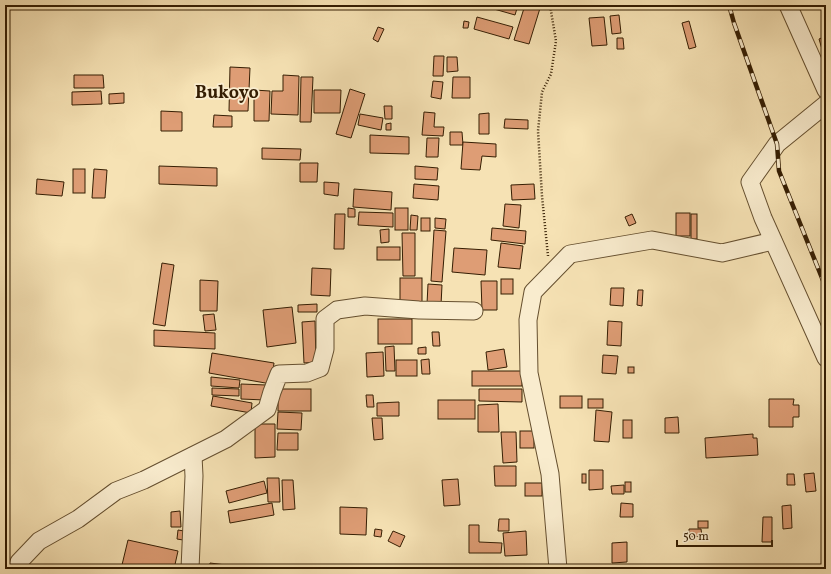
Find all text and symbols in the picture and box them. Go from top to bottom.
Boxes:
district label: Bukoyo [195,81,259,106]
scale bar [677,522,772,548]
text: 50 m [683,529,709,545]

